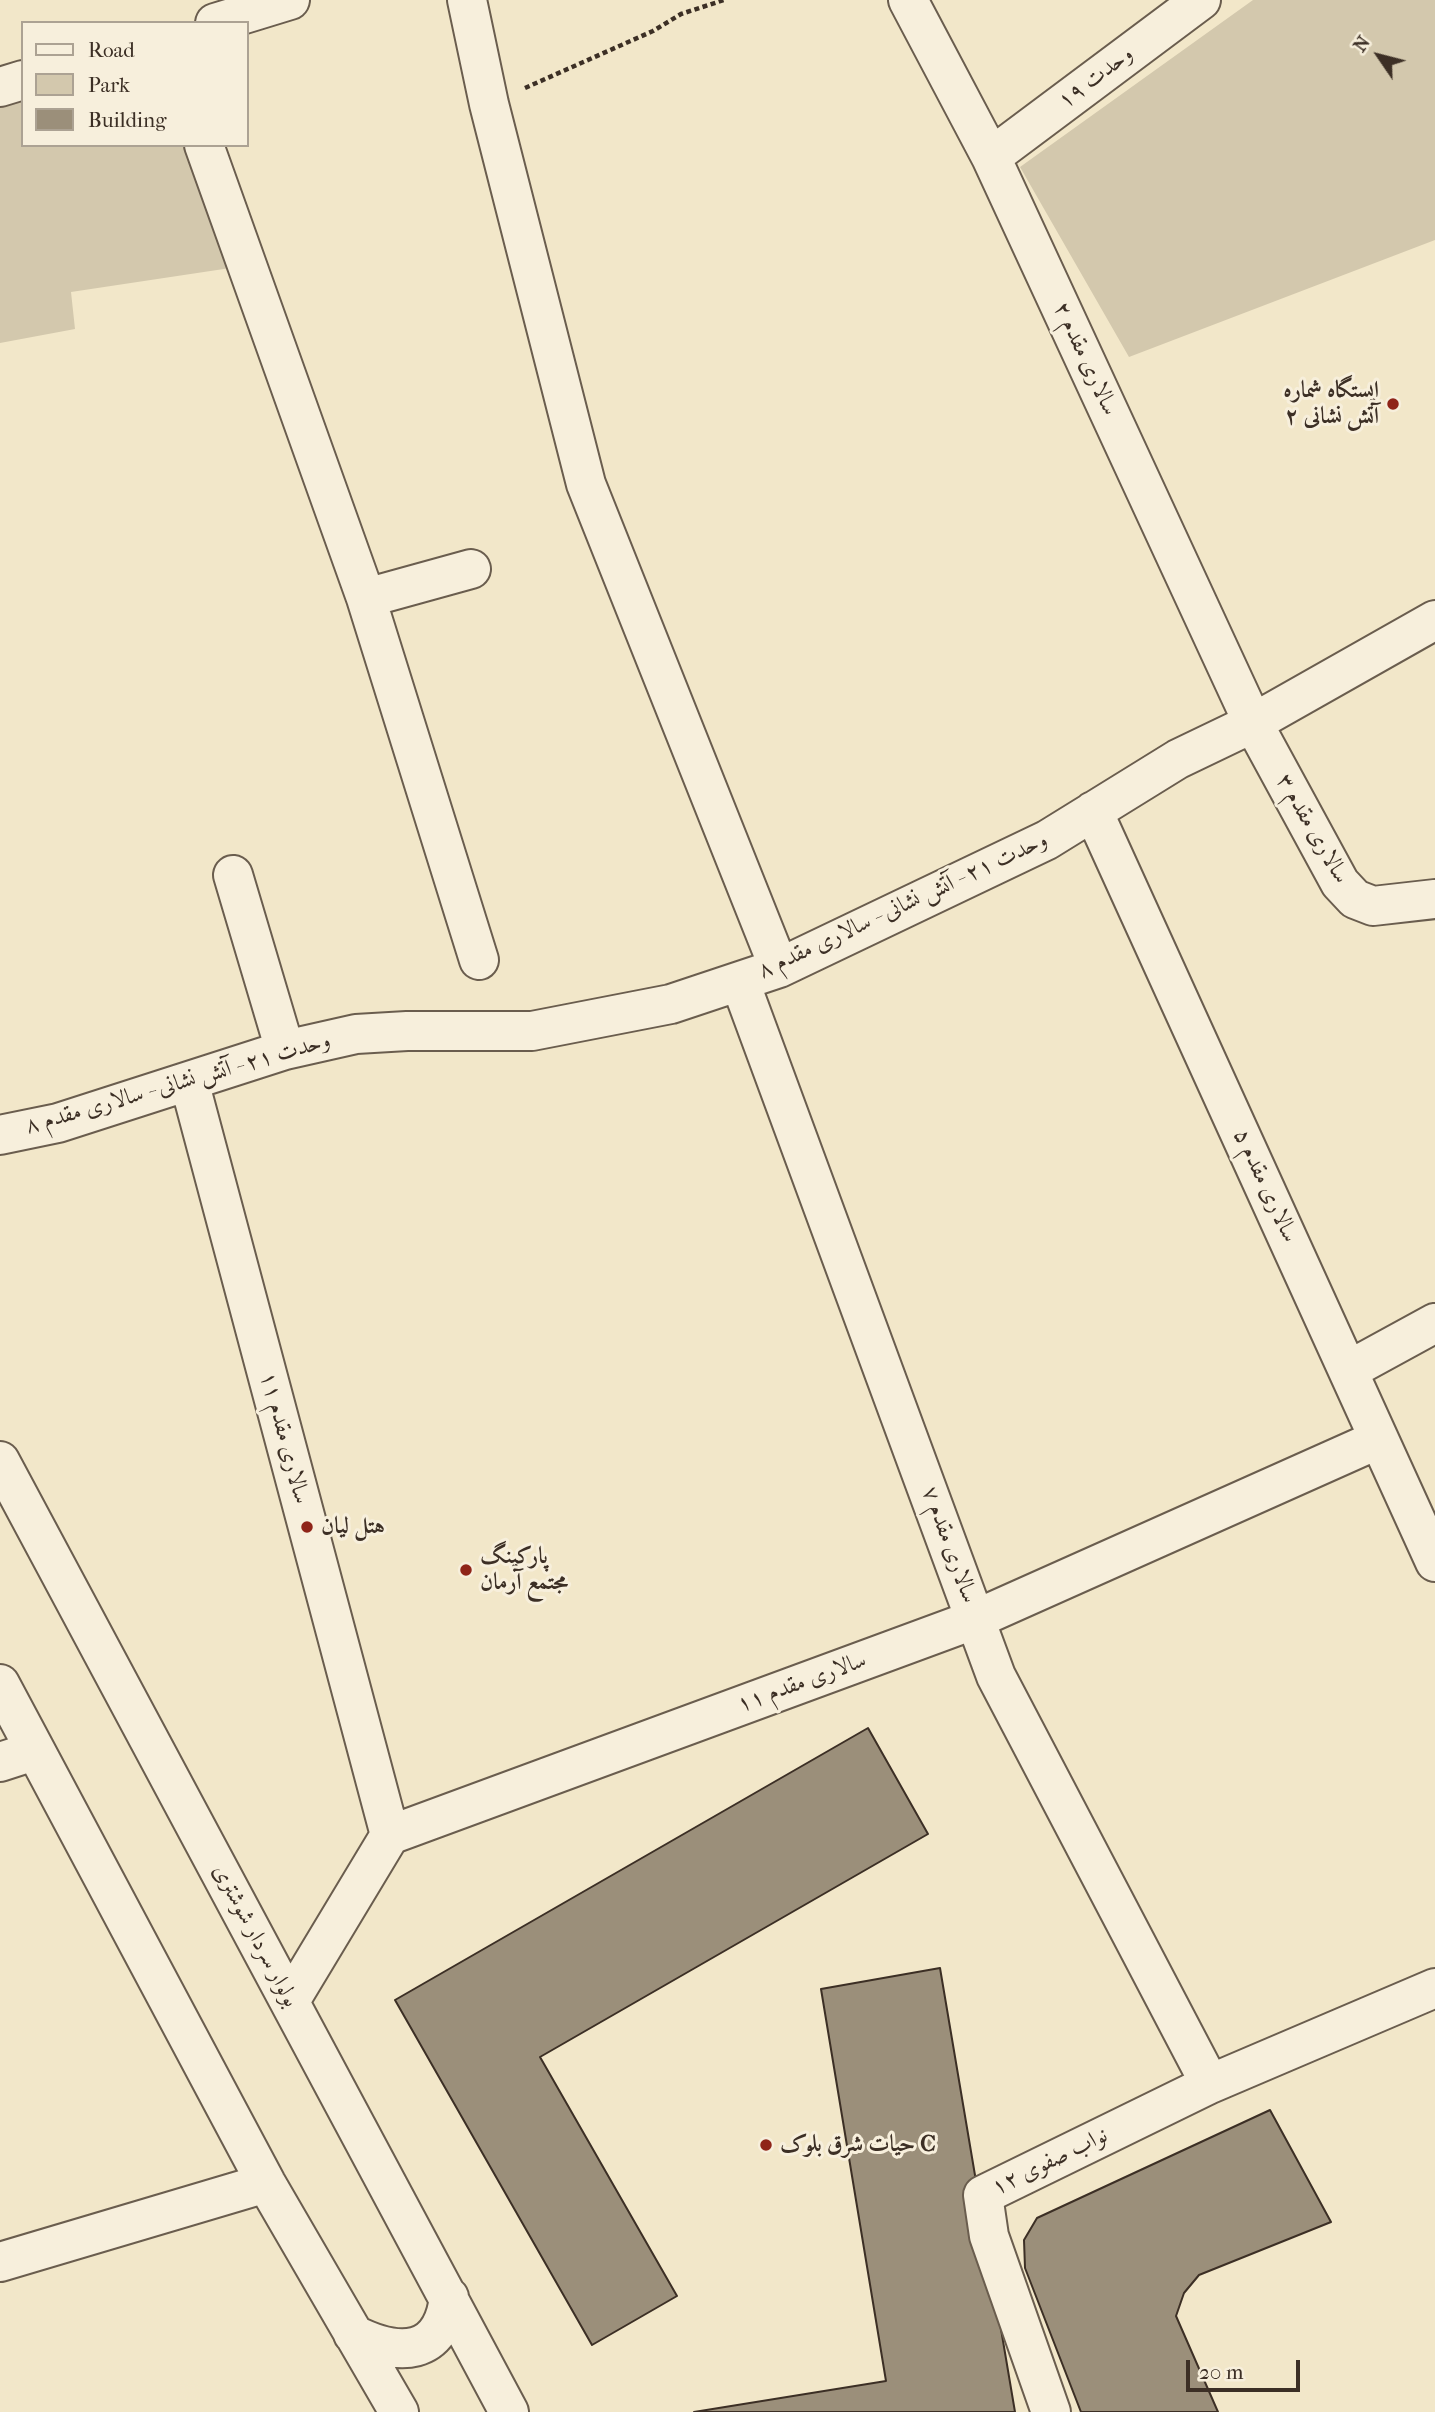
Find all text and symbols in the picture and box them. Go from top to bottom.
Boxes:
legend [21,21,248,147]
north arrow [1344,21,1414,91]
text: N [1349,32,1375,56]
text: Road [88,38,135,62]
street label: وحدت ۱۹ [1053,41,1139,115]
text: Park [88,73,130,97]
text: Building [88,108,166,132]
street label: سالاری مقدم ۲ [1047,298,1123,420]
place label: ایستگاه شماره ۲ آتش نشانی [1283,377,1379,431]
marker: ایستگاه شماره ۲ آتش نشانی [1385,396,1401,412]
street label: سالاری مقدم ۳ [1270,769,1354,889]
street label: وحدت ۲۱ - آتش نشانی - سالاری مقدم ۸ [754,827,1052,985]
street label: وحدت ۲۱ - آتش نشانی - سالاری مقدم ۸ [22,1027,334,1141]
street label: سالاری مقدم ۵ [1227,1125,1303,1247]
street label: سالاری مقدم ۱۱ [253,1369,315,1507]
street label: سالاری مقدم ۷ [915,1483,983,1607]
place label: هتل لیان [321,1513,385,1541]
marker: هتل لیان [299,1519,315,1535]
place label: پارکینگ مجتمع آرمان [480,1543,568,1597]
marker: پارکینگ مجتمع آرمان [458,1562,474,1578]
street label: سالاری مقدم ۱۱ [734,1647,870,1719]
street label: بولوار سردار شوشتری [206,1860,304,2012]
street label: نواب صفوی ۱۲ [987,2122,1113,2202]
place label: حیات شرق بلوک C [780,2131,936,2159]
marker: حیات شرق بلوک C [758,2137,774,2153]
scale bar [1190,2346,1304,2390]
text: 20 m [1199,2360,1243,2384]

